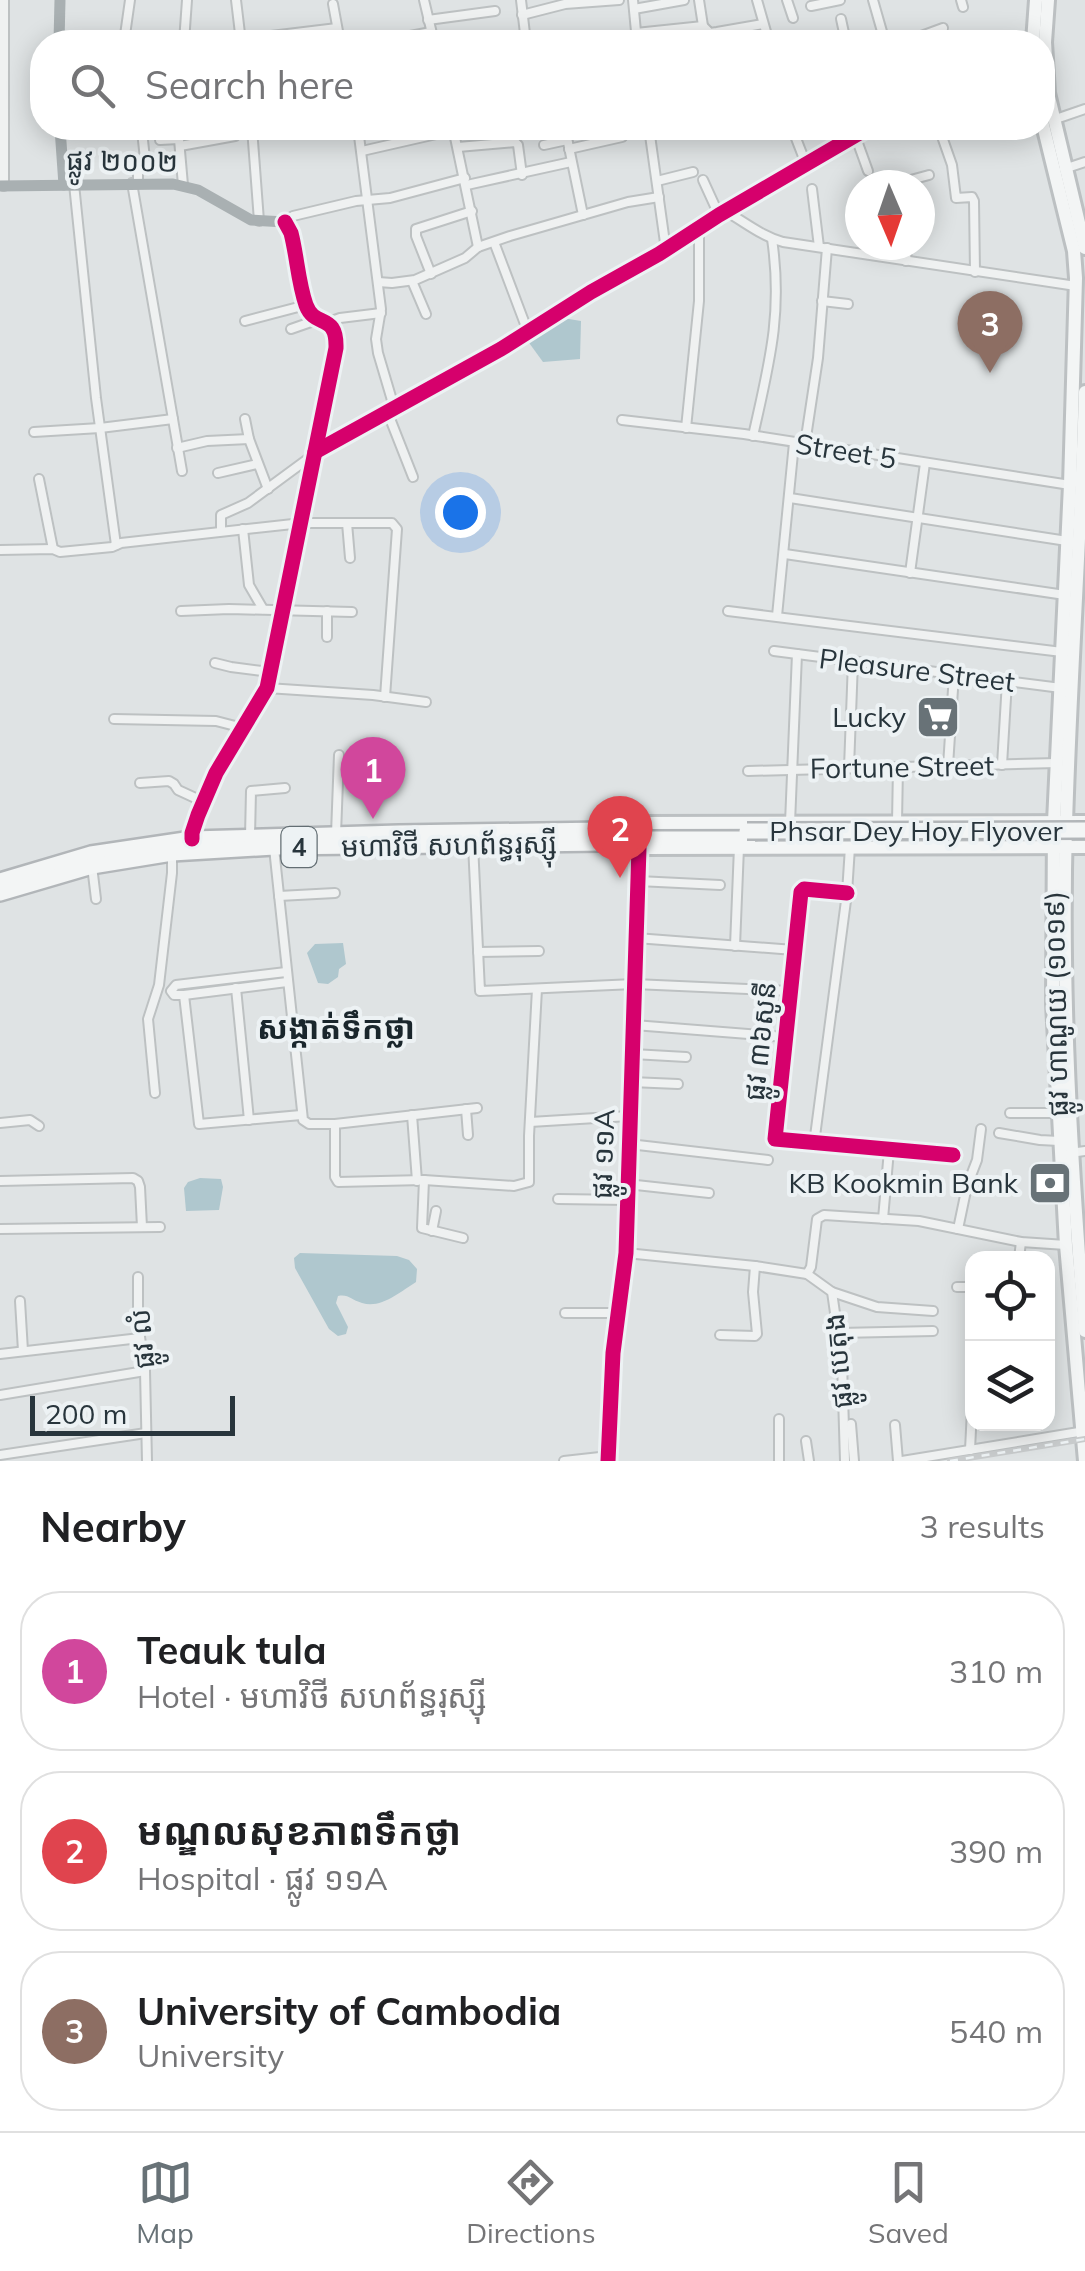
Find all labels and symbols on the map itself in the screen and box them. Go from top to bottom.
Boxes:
street label: ផ្លូវ ២០០២ [66,142,178,187]
north arrow [845,170,935,260]
pin: 3 [958,290,1022,373]
street label: Street 5 [793,425,899,476]
your location [435,487,486,538]
street label: Pleasure Street [817,640,1017,699]
supermarket icon: Lucky [915,694,961,740]
place label: Lucky [832,699,906,734]
pin: 1 [340,736,406,819]
street label: Fortune Street [809,747,995,786]
pin: 2 [588,796,652,878]
street label: Phsar Dey Hoy Flyover [769,813,1063,848]
street label: មហាវិថី សហព័ន្ធរុស្ស៊ី [341,825,557,872]
road number: 4 [282,827,316,867]
street label: ផ្លូវ ហាណូយ (១០១៩) [1036,891,1083,1117]
street label: ផ្លូវ ៣៦សូនី [736,980,791,1103]
district label: សង្កាត់ទឹកថ្លា [257,1007,415,1048]
street label: ផ្លូវ ១១A [583,1108,630,1200]
bank icon: KB Kookmin Bank [1027,1160,1073,1206]
place label: KB Kookmin Bank [788,1165,1019,1200]
street label: ផ្លូវ លំ [121,1307,170,1371]
street label: ផ្លូវ បេតុង [816,1311,867,1410]
scale bar [30,1391,235,1436]

